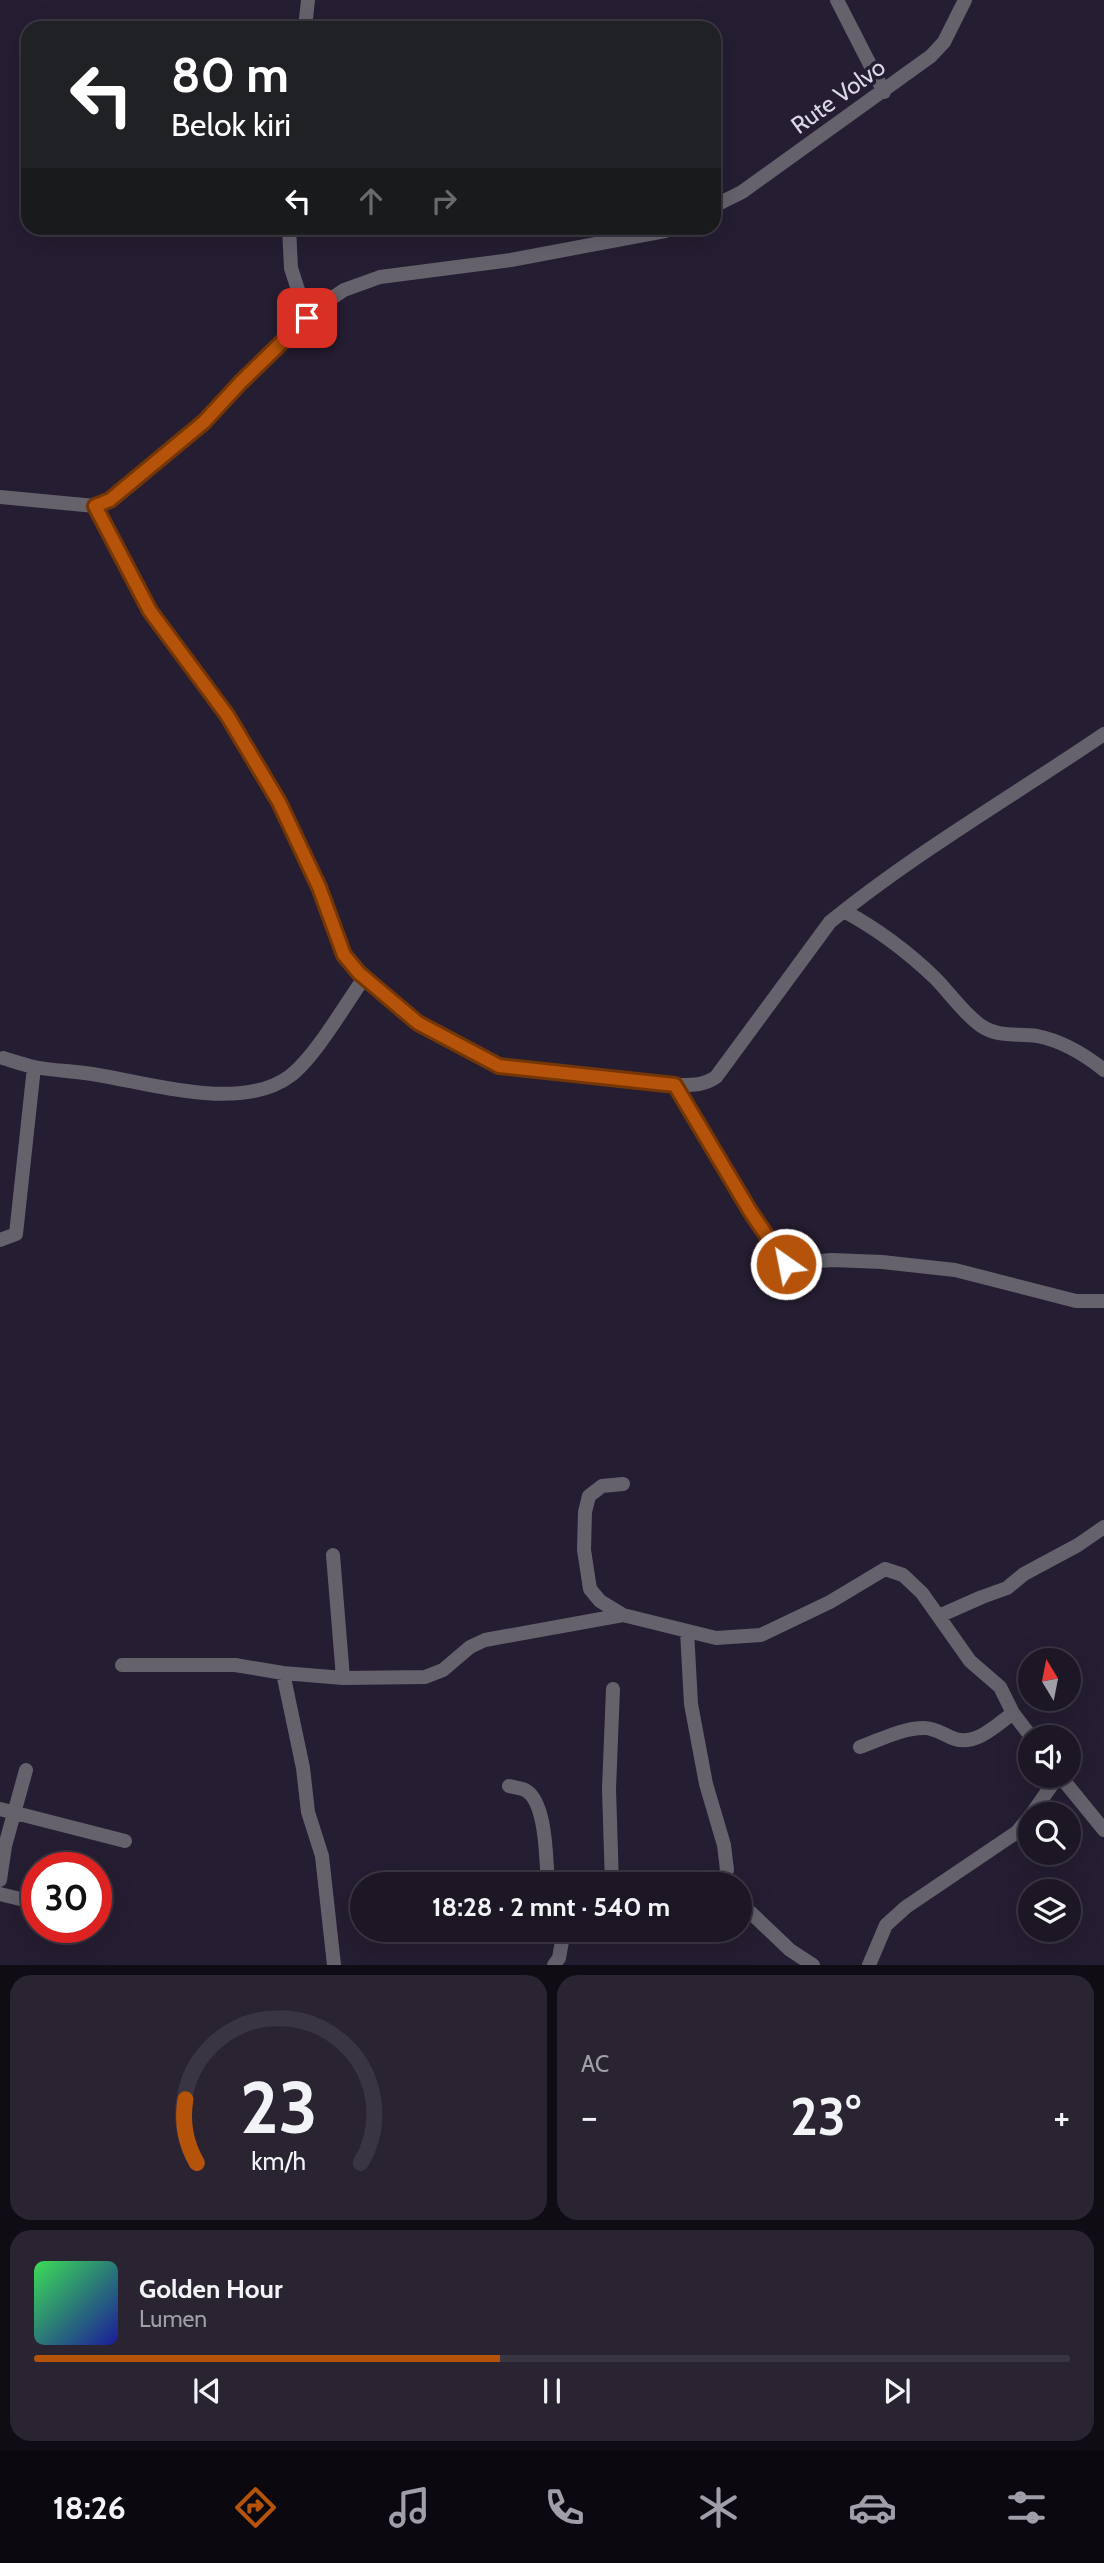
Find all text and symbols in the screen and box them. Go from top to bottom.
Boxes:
text: 80 m [171,45,289,104]
icon: left [56,49,147,140]
street label: Rute Volvo [785,52,891,140]
text: Belok kiri [171,105,291,144]
icon: left [279,182,317,220]
icon: ahead [352,182,390,220]
icon: right [425,182,463,220]
pin [277,288,337,348]
icon: arrive [288,299,326,337]
position arrow [749,1227,823,1301]
north arrow [1018,1648,1082,1712]
map controls [1018,1648,1081,1942]
button: sound [1018,1725,1081,1788]
button: search [1018,1802,1081,1865]
speed limit sign: 30 [21,1852,112,1943]
button: layers [1018,1879,1081,1942]
text: 18:28 · 2 mnt · 540 m [432,1891,670,1923]
text: AC [581,2050,609,2078]
text: 23 [240,2064,317,2152]
text: 23° [790,2085,861,2148]
text: − [581,2093,598,2140]
text: + [1053,2093,1070,2140]
text: km/h [251,2146,306,2176]
text: Golden Hour [139,2273,282,2305]
text: Lumen [139,2305,207,2333]
icon: previous [188,2372,226,2410]
icon: pause [533,2372,571,2410]
icon: next [878,2372,916,2410]
icon: directions [231,2483,280,2532]
icon: music [385,2483,434,2532]
icon: phone [540,2483,589,2532]
icon: climate [694,2483,743,2532]
icon: car [848,2483,897,2532]
icon: filters [1002,2483,1051,2532]
text: 18:26 [53,2488,126,2527]

